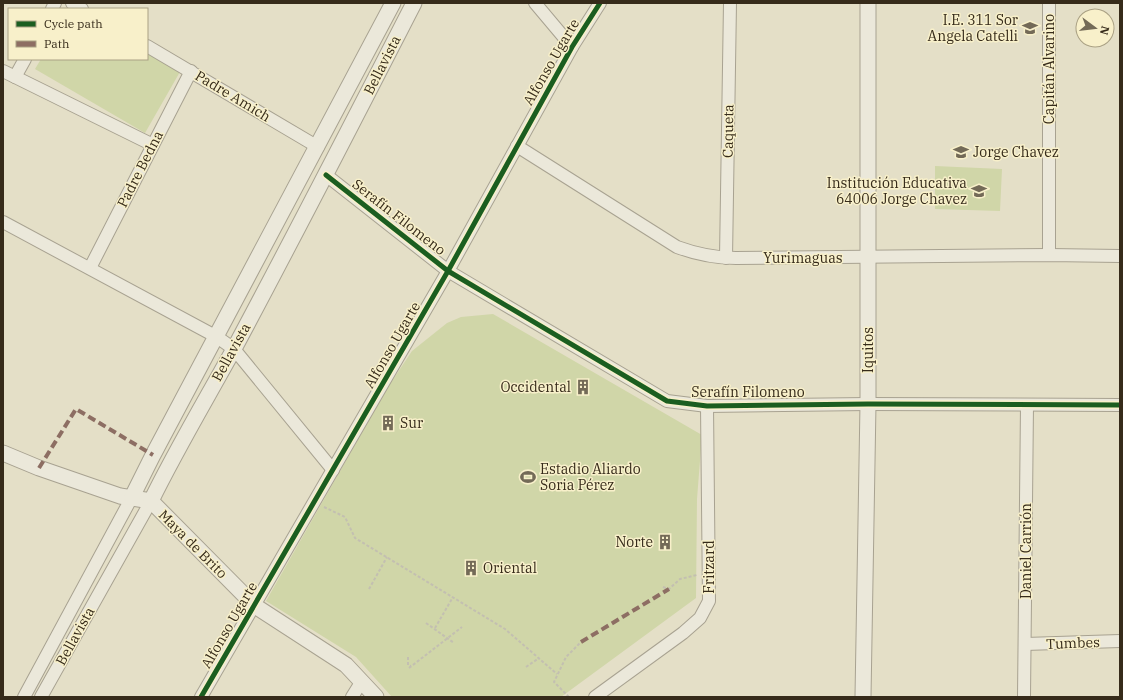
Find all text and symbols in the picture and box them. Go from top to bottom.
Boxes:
legend [8,8,148,60]
north arrow [1075,8,1115,48]
place label: I.E. 311 Sor Angela Catelli [928,11,1019,45]
street label: Capitán Alvarino [1040,14,1058,124]
street label: Alfonso Ugarte [519,15,583,109]
text: Cycle path [44,16,103,31]
school or university icon: I.E. 311 Sor Angela Catelli [1021,19,1039,37]
text: N [1097,25,1113,37]
street label: Bellavista [359,32,405,98]
text: Path [44,36,70,51]
street label: Padre Amich [192,66,274,126]
street label: Caqueta [719,104,737,158]
street label: Padre Bedna [113,127,167,210]
school or university icon: Jorge Chavez [952,143,970,161]
place label: Jorge Chavez [973,143,1059,161]
place label: Institución Educativa 64006 Jorge Chavez [827,174,967,208]
street label: Serafín Filomeno [349,175,449,259]
school or university icon: Institución Educativa 64006 Jorge Chavez [970,182,988,200]
street label: Yurimaguas [763,249,843,267]
street label: Alfonso Ugarte [360,298,424,392]
street label: Bellavista [208,319,255,384]
street label: Iquitos [859,327,877,373]
place label: Occidental [501,378,571,396]
building icon: Occidental [574,378,592,396]
street label: Serafín Filomeno [691,383,805,401]
building icon: Sur [379,414,397,432]
place label: Sur [400,414,424,432]
place label: Estadio Aliardo Soria Pérez [540,460,641,494]
sports icon: Estadio Aliardo Soria Pérez [519,468,537,486]
street label: Daniel Carrión [1017,503,1035,599]
street label: Maya de Brito [155,506,231,582]
place label: Norte [615,533,653,551]
building icon: Norte [656,533,674,551]
street label: Fritzard [700,540,718,594]
building icon: Oriental [462,559,480,577]
place label: Oriental [483,559,537,577]
street label: Alfonso Ugarte [197,578,261,672]
street label: Bellavista [52,603,99,668]
street label: Tumbes [1046,633,1100,653]

